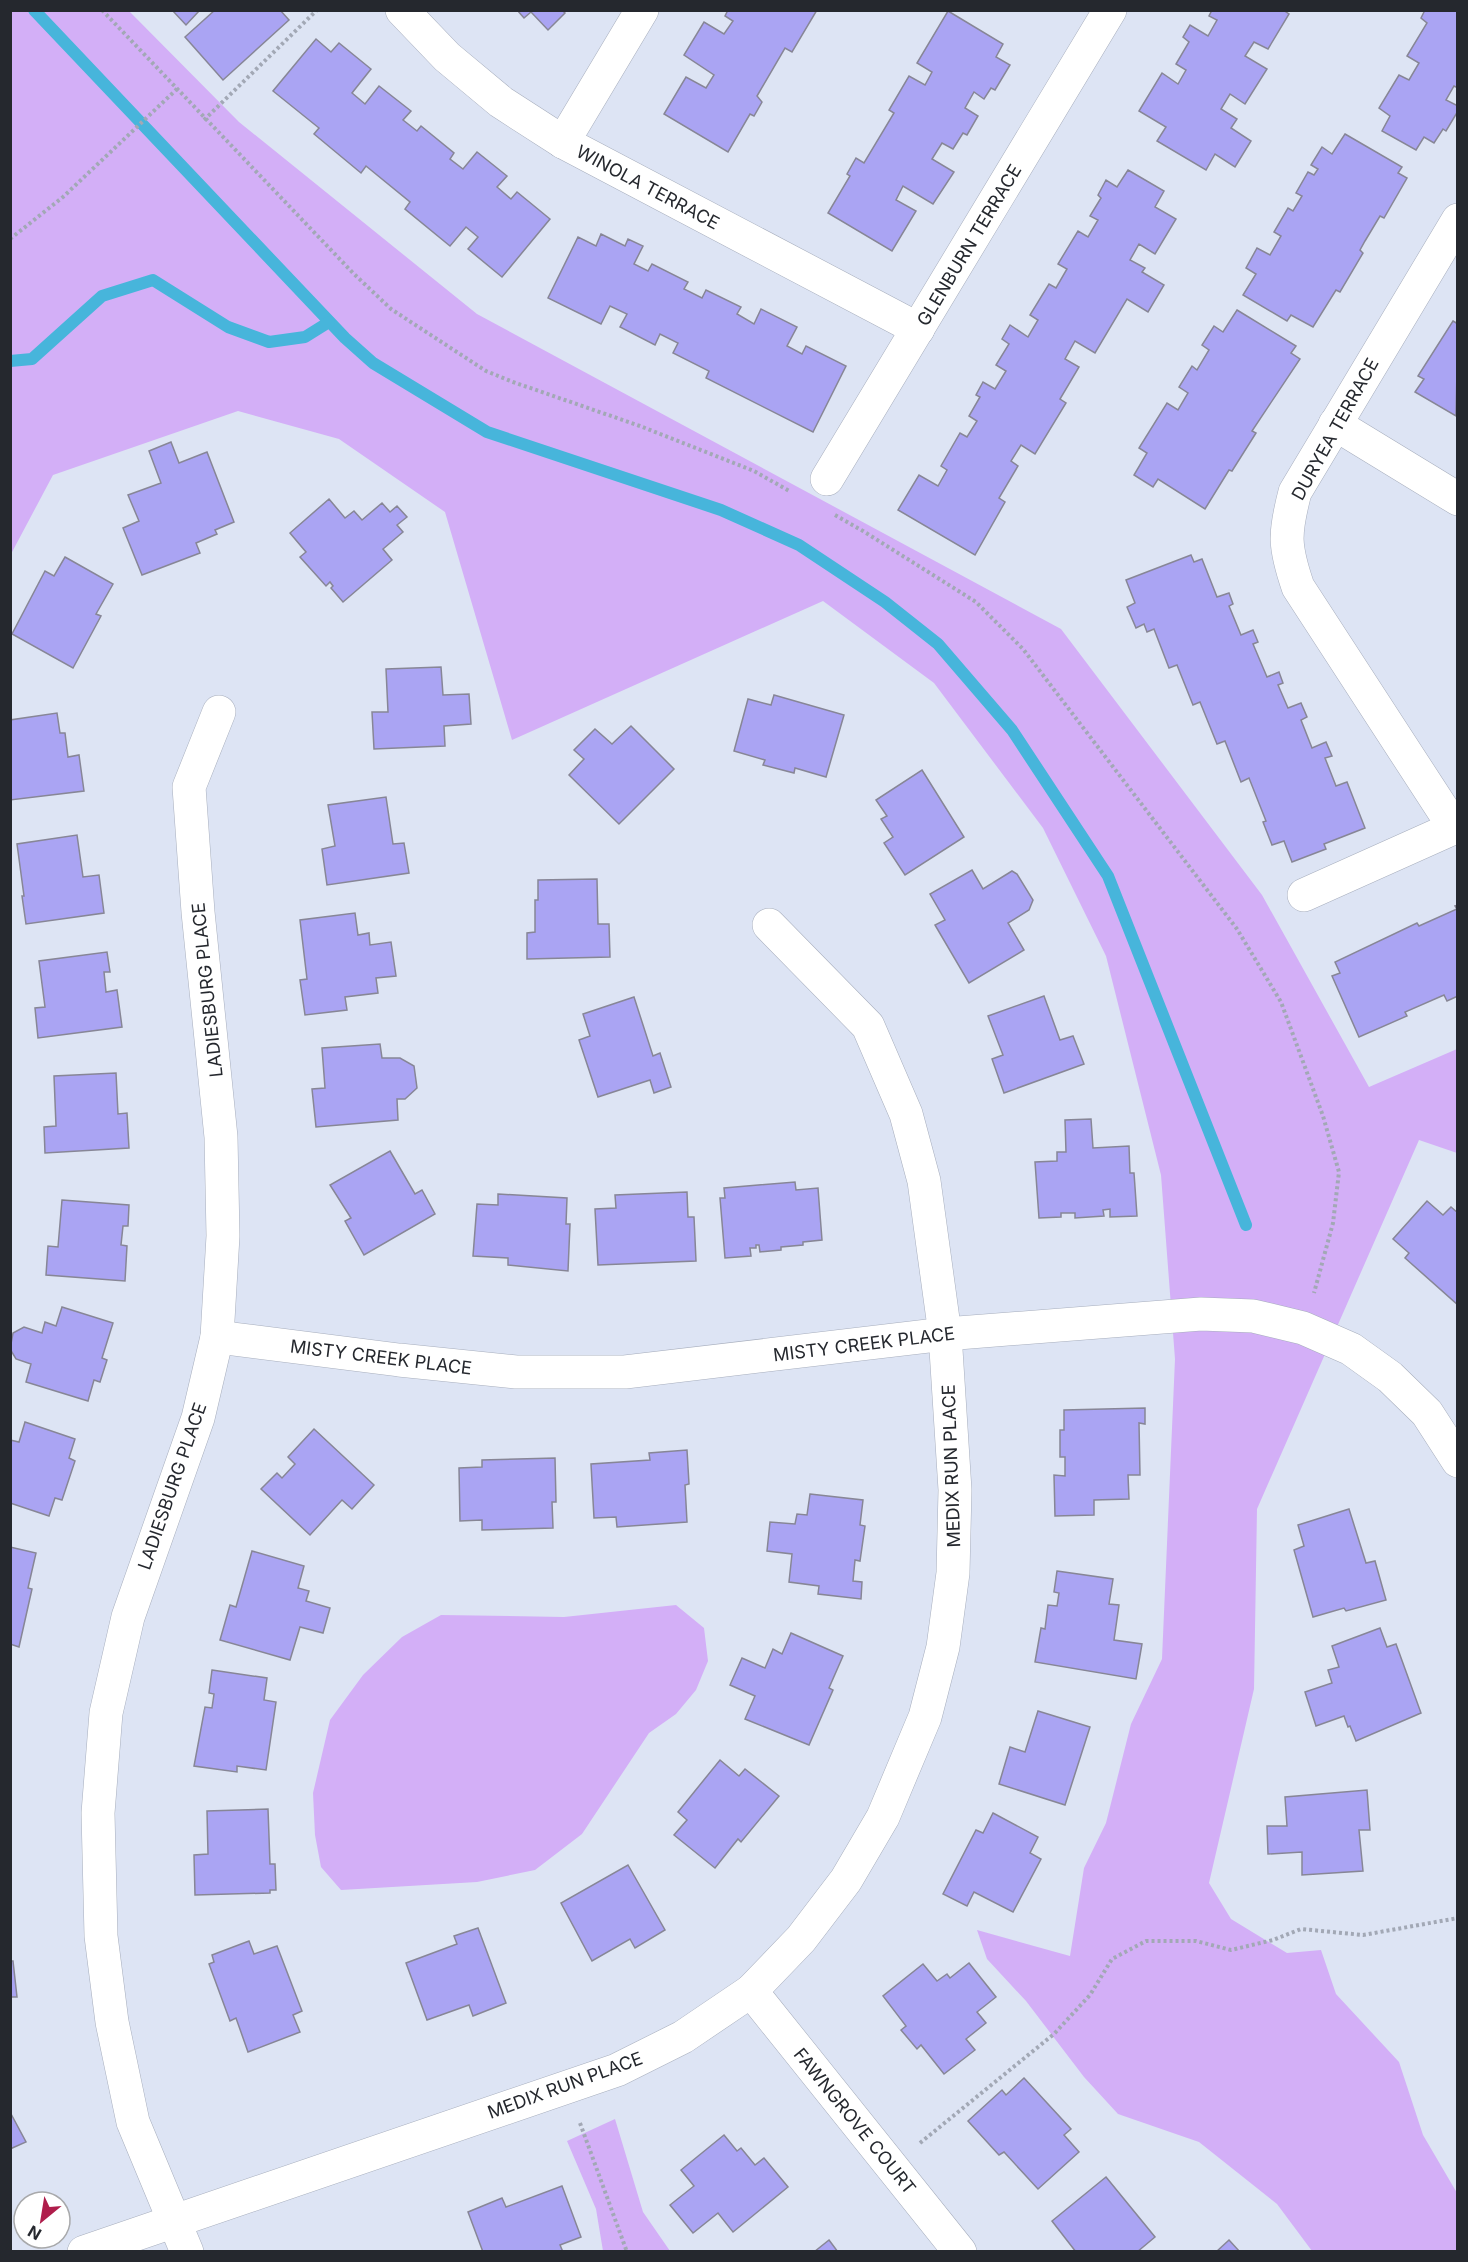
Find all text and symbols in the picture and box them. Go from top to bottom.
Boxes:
street label: WINOLA TERRACE [573,140,723,234]
street label: GLENBURN TERRACE [912,160,1026,330]
street label: DURYEA TERRACE [1287,354,1383,504]
street label: LADIESBURG PLACE [187,902,227,1078]
street label: MISTY CREEK PLACE [772,1322,956,1366]
street label: MISTY CREEK PLACE [289,1335,473,1379]
street label: MEDIX RUN PLACE [938,1384,964,1548]
street label: LADIESBURG PLACE [134,1400,210,1572]
street label: FAWNGROVE COURT [790,2044,920,2198]
street label: MEDIX RUN PLACE [485,2047,645,2123]
north arrow [12,2190,72,2250]
text: N [24,2221,45,2245]

